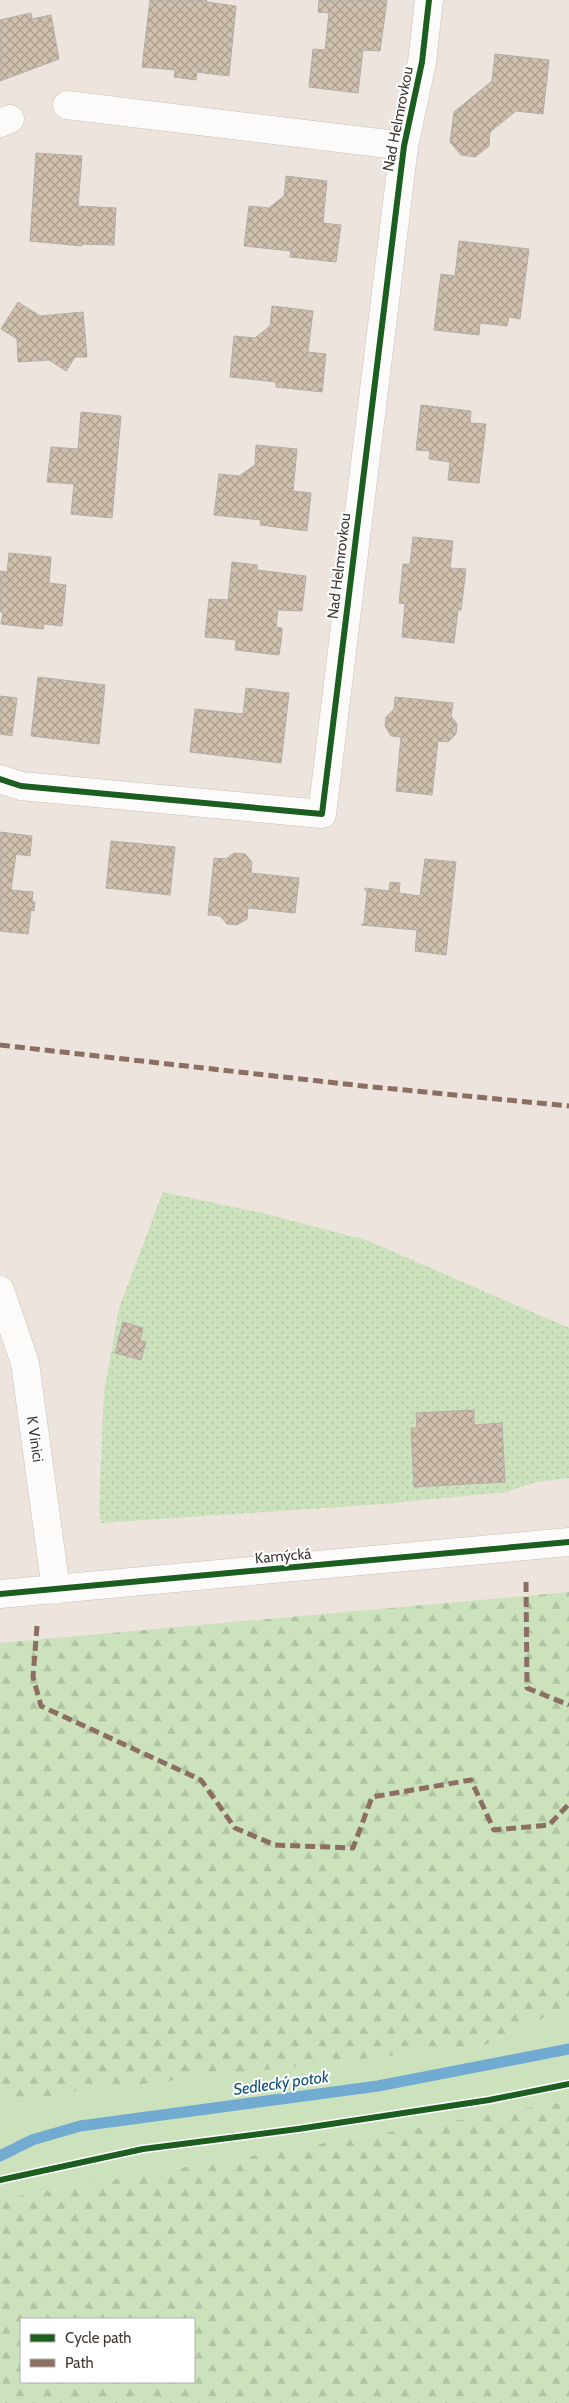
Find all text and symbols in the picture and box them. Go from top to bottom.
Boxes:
street label: Nad Helmrovkou [379,65,417,173]
street label: Nad Helmrovkou [324,512,354,620]
street label: K Vinici [23,1415,47,1463]
street label: Kamýcká [254,1544,313,1567]
water label: Sedlecký potok [232,2067,331,2099]
legend [20,2318,195,2383]
text: Cycle path [65,2329,131,2347]
text: Path [65,2354,94,2372]

